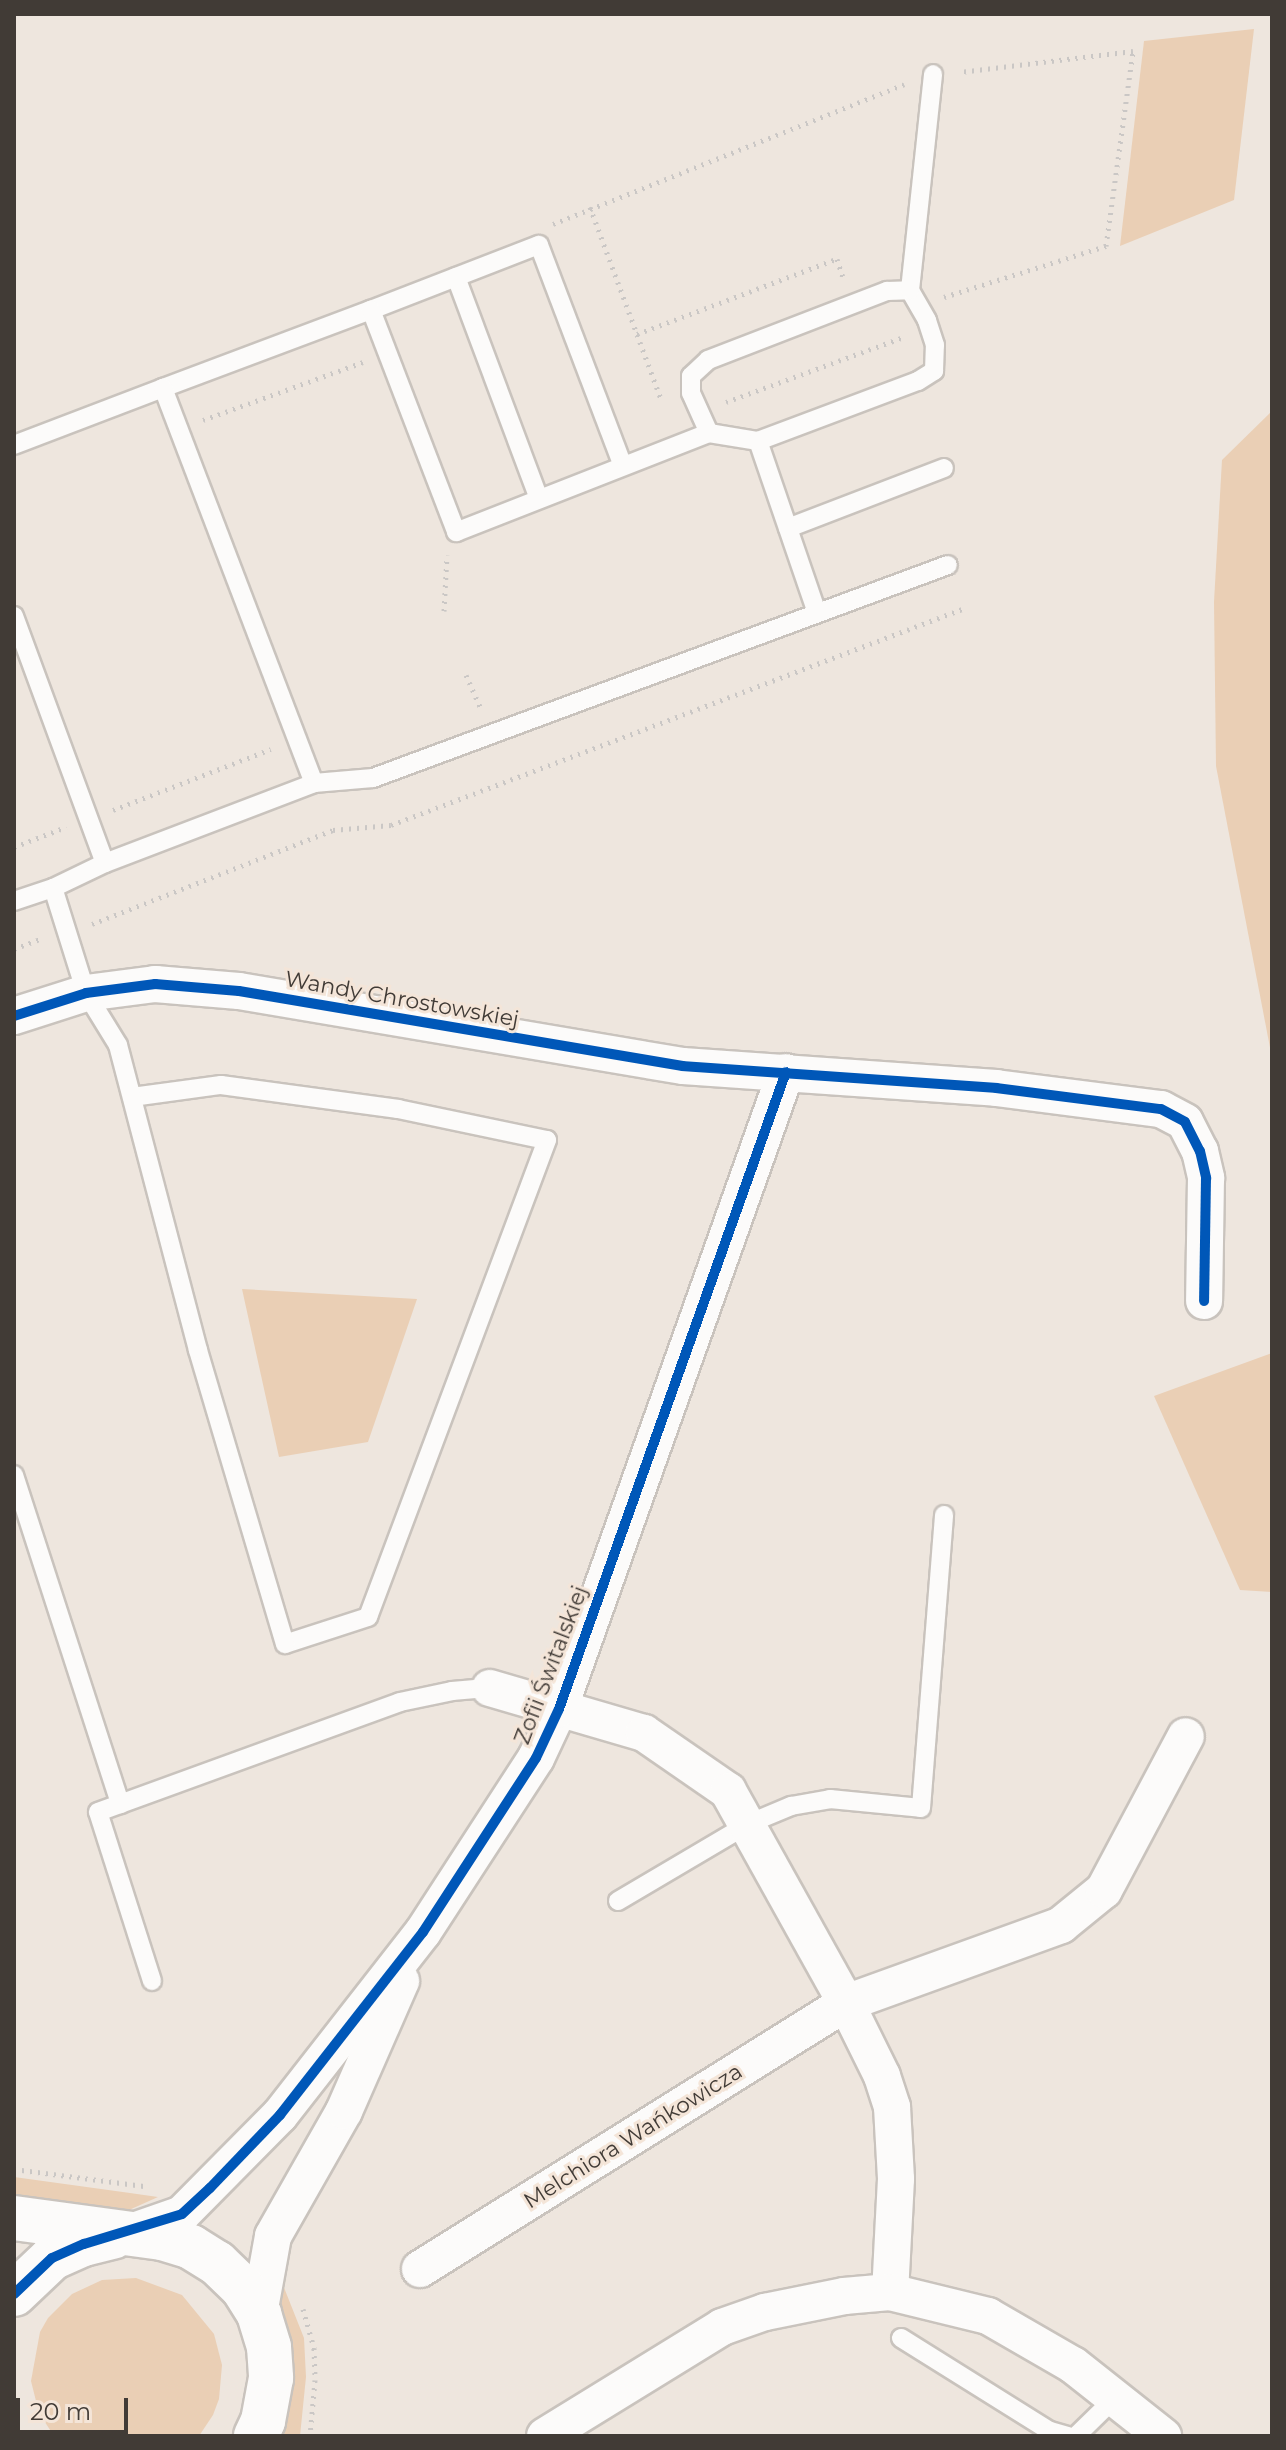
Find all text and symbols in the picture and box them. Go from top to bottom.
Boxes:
street label: Wandy Chrostowskiej [283,965,521,1033]
street label: Zofii Świtalskiej [509,1582,593,1748]
street label: Melchiora Wańkowicza [519,2058,747,2214]
scale bar [20,2382,132,2432]
text: 20 m [30,2397,91,2426]

